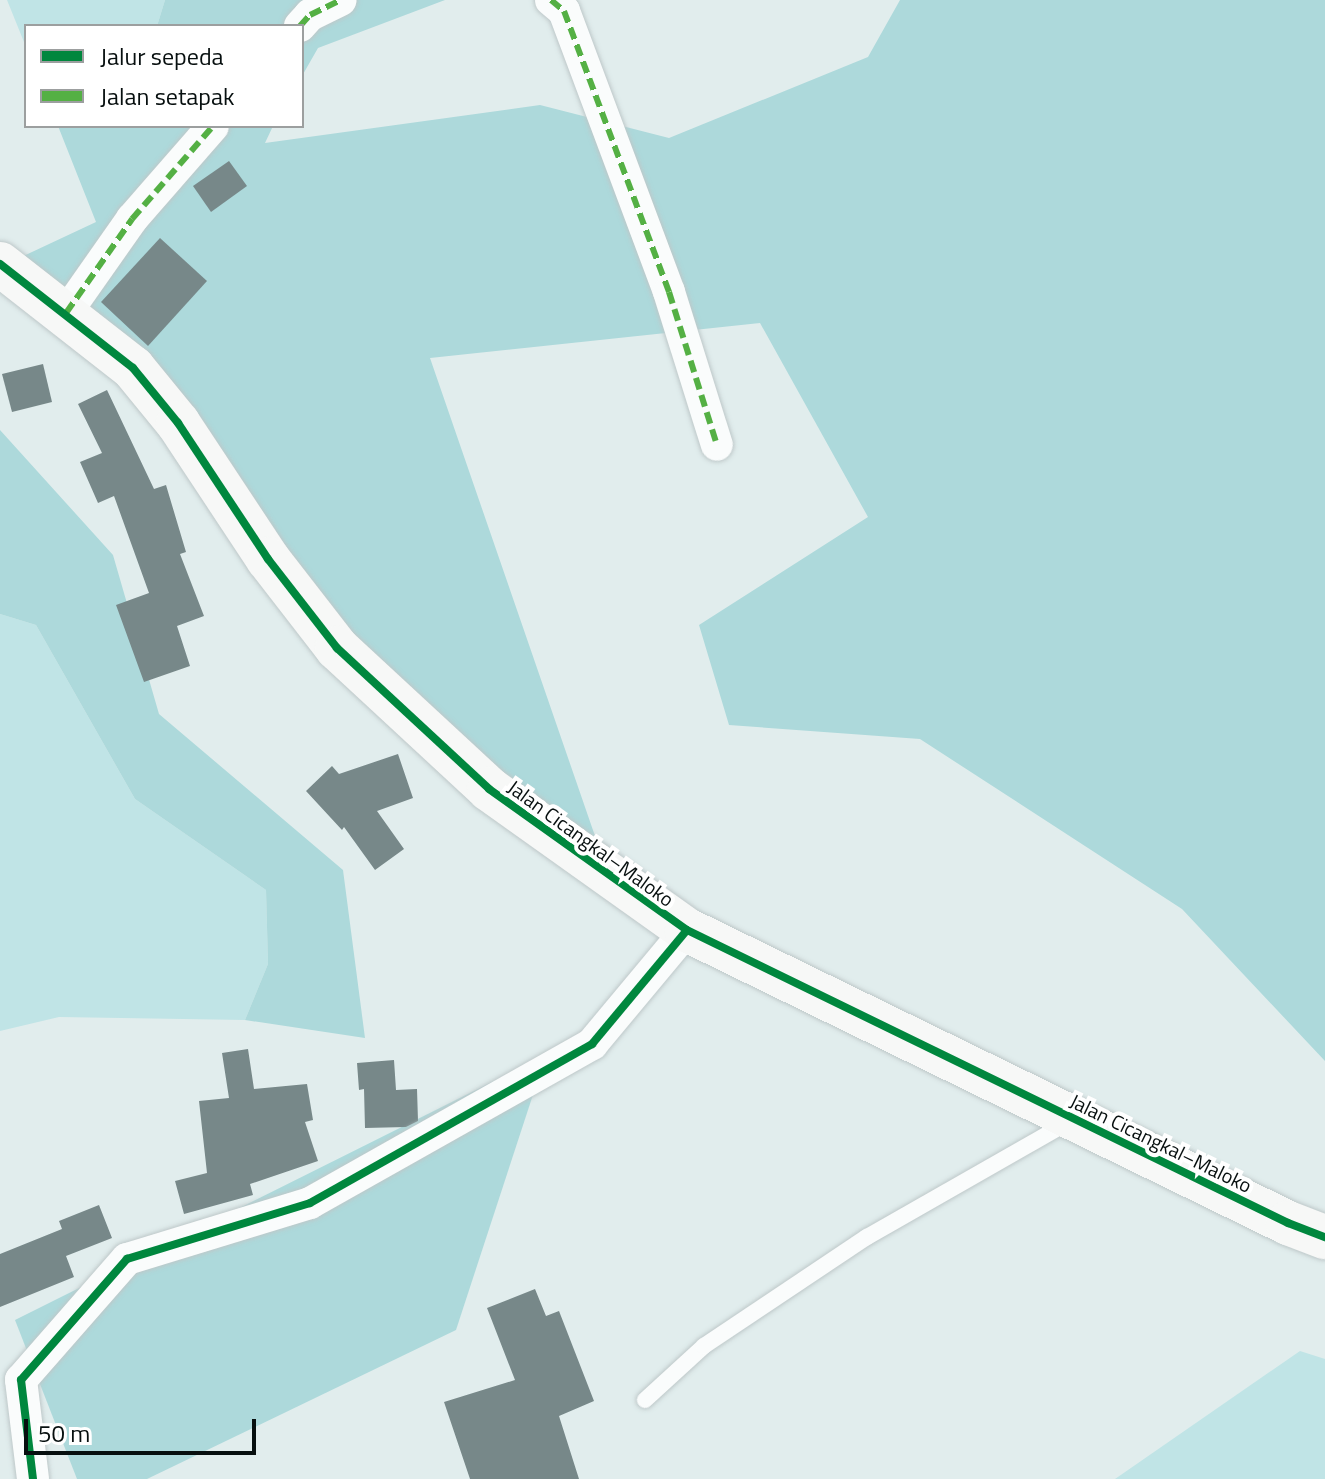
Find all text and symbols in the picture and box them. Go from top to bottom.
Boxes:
legend [24,24,304,128]
text: Jalur sepeda [100,38,224,74]
text: Jalan setapak [100,78,235,114]
street label: Jalan Cicangkal–Maloko [503,775,679,911]
street label: Jalan Cicangkal–Maloko [1066,1089,1256,1197]
scale bar [28,1403,260,1453]
text: 50 m [38,1415,90,1451]

